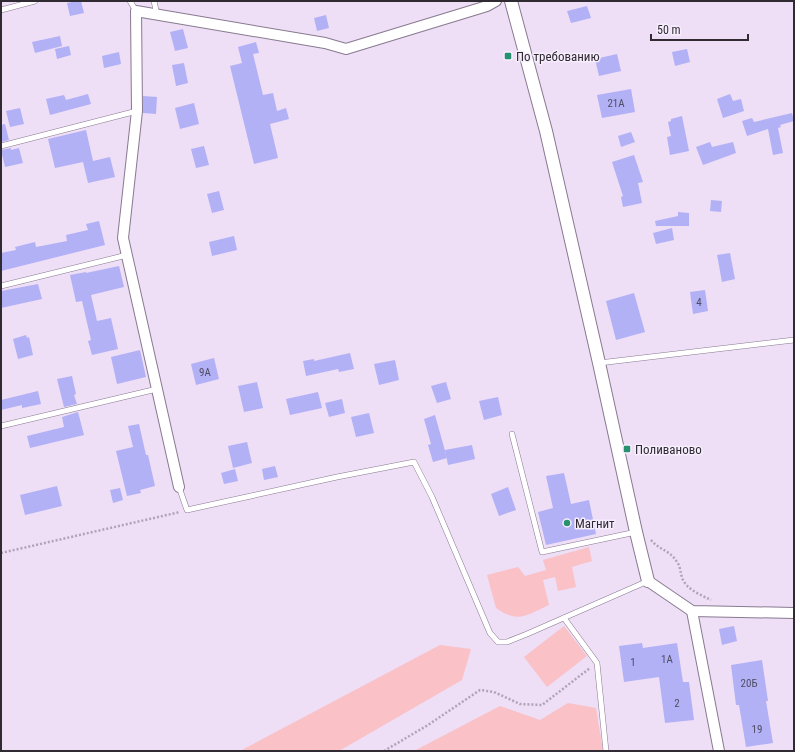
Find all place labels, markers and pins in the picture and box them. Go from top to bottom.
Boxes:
place label: По требованию [516,49,600,64]
marker: По требованию [503,51,513,61]
place label: Поливаново [635,442,702,457]
marker: Поливаново [622,444,632,454]
place label: Магнит [575,516,615,531]
marker: Магнит [562,518,572,528]

